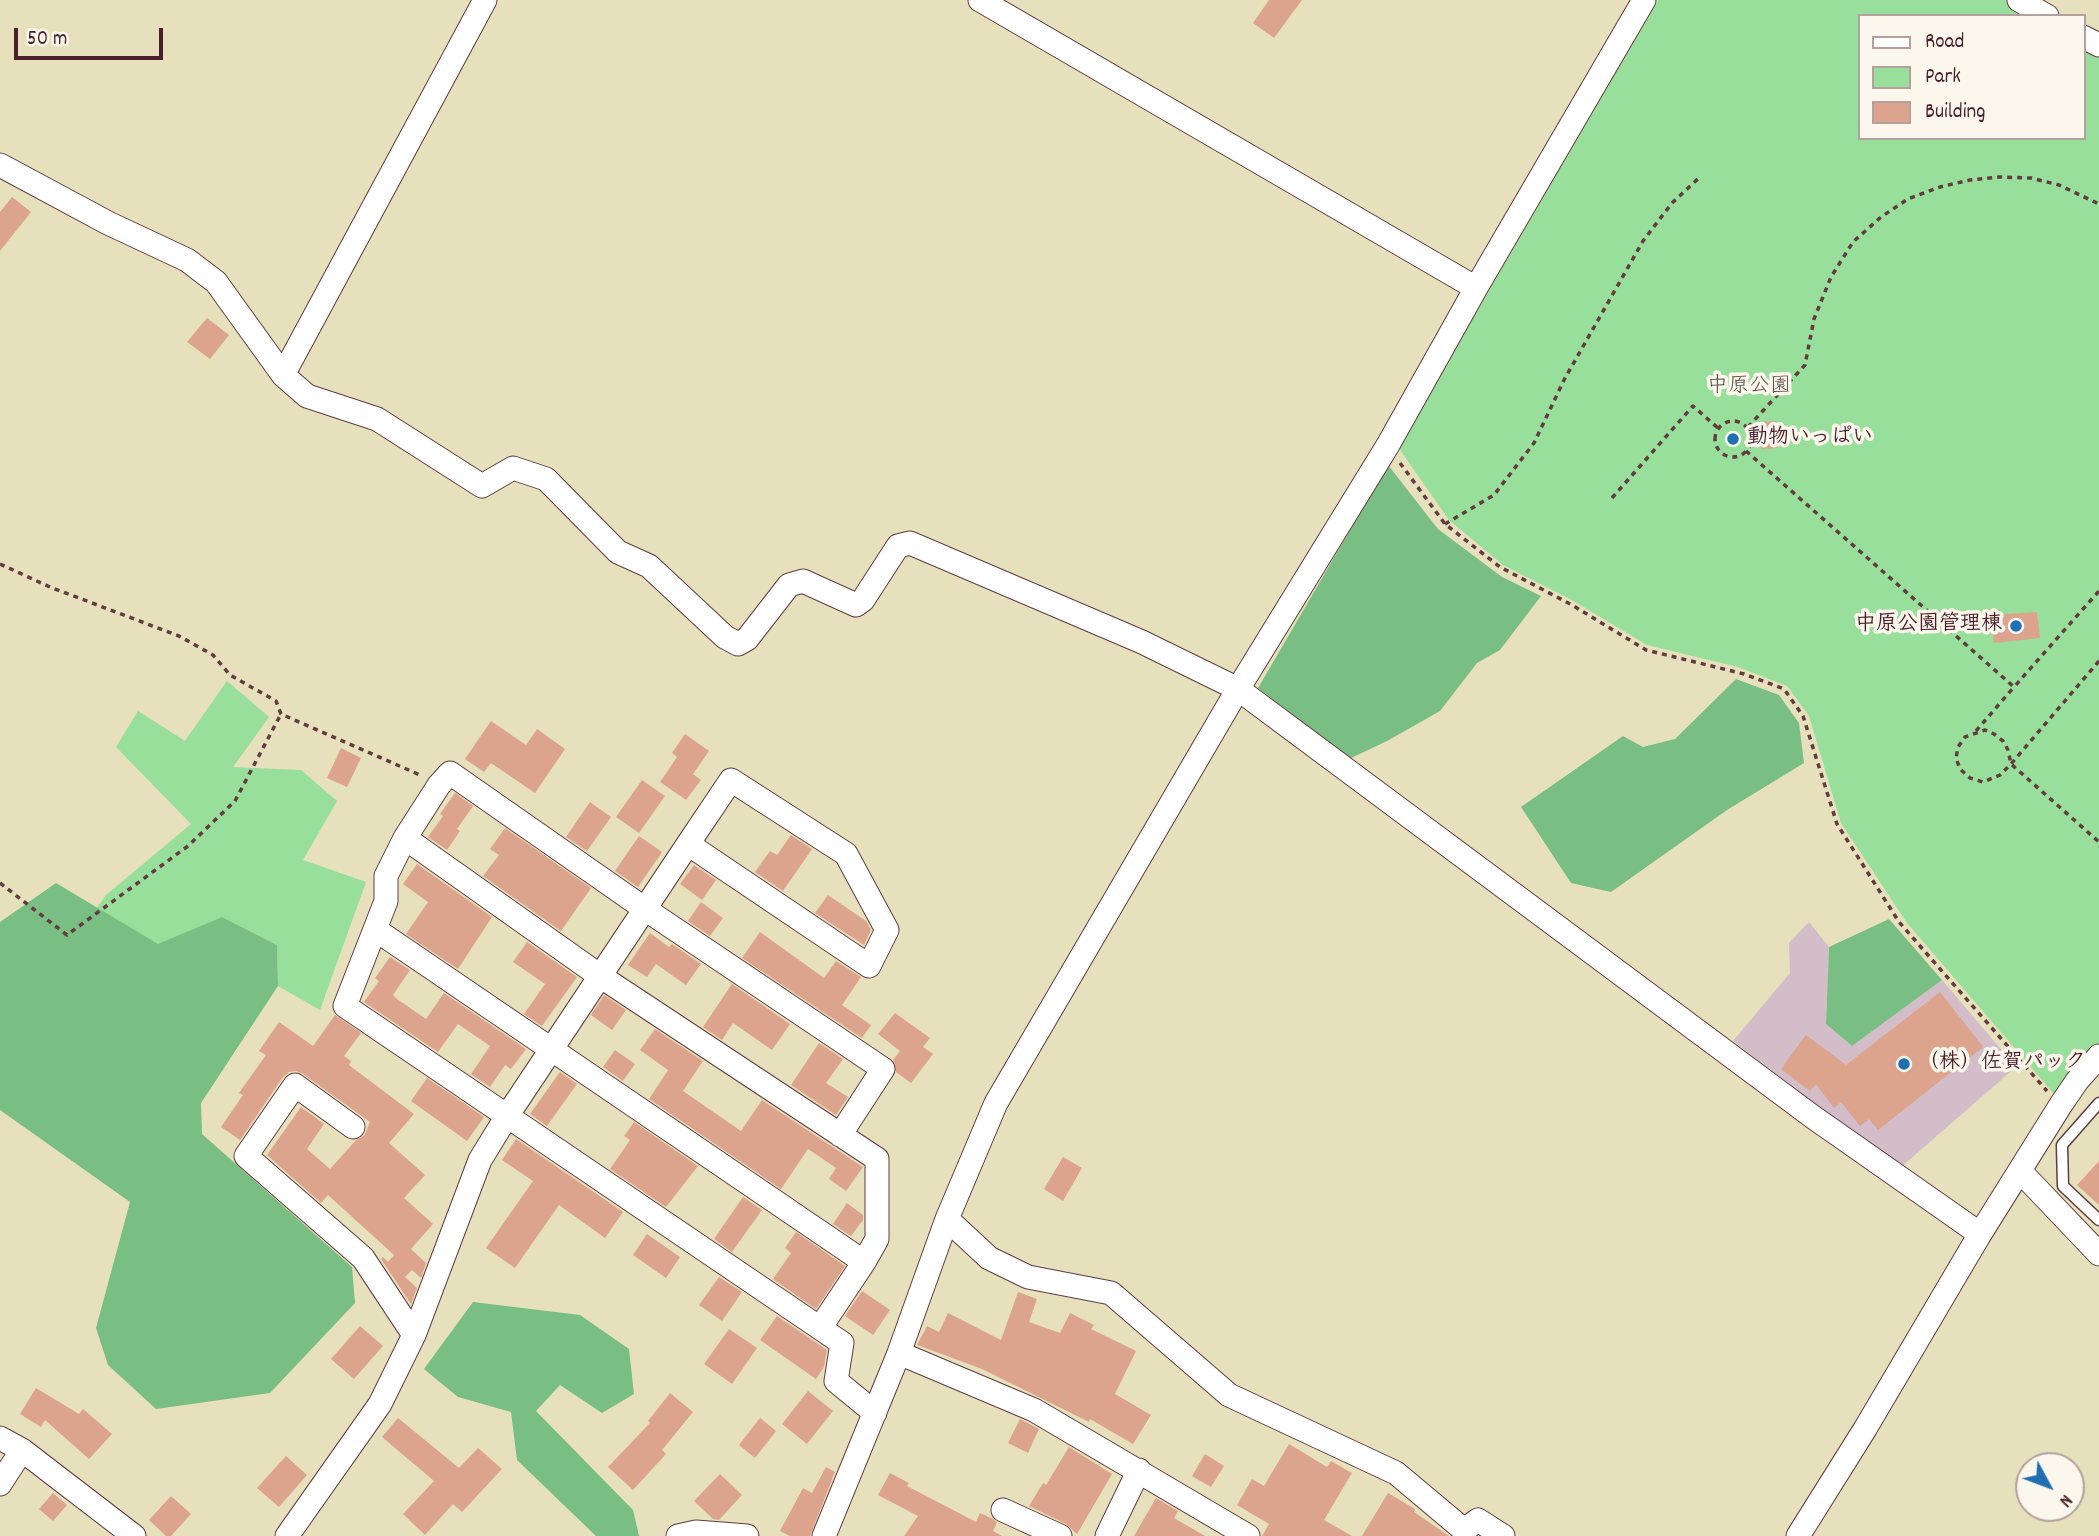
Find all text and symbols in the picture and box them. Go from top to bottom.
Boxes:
scale bar [18,14,166,58]
legend [1857,14,2085,140]
text: 50 m [27,25,67,55]
text: Road [1925,28,1964,58]
text: Park [1925,63,1961,93]
text: Building [1925,98,1985,128]
park label: 中原公園 [1707,375,1791,401]
place label: 動物いっぱい [1747,426,1873,452]
marker: 動物いっぱい [1725,431,1741,447]
place label: 中原公園管理棟 [1855,613,2002,639]
marker: 中原公園管理棟 [2008,618,2024,634]
place label: （株）佐賀パック [1918,1051,2086,1077]
marker: （株）佐賀パック [1896,1056,1912,1072]
north arrow [2015,1452,2085,1522]
text: N [2051,1487,2078,1512]

